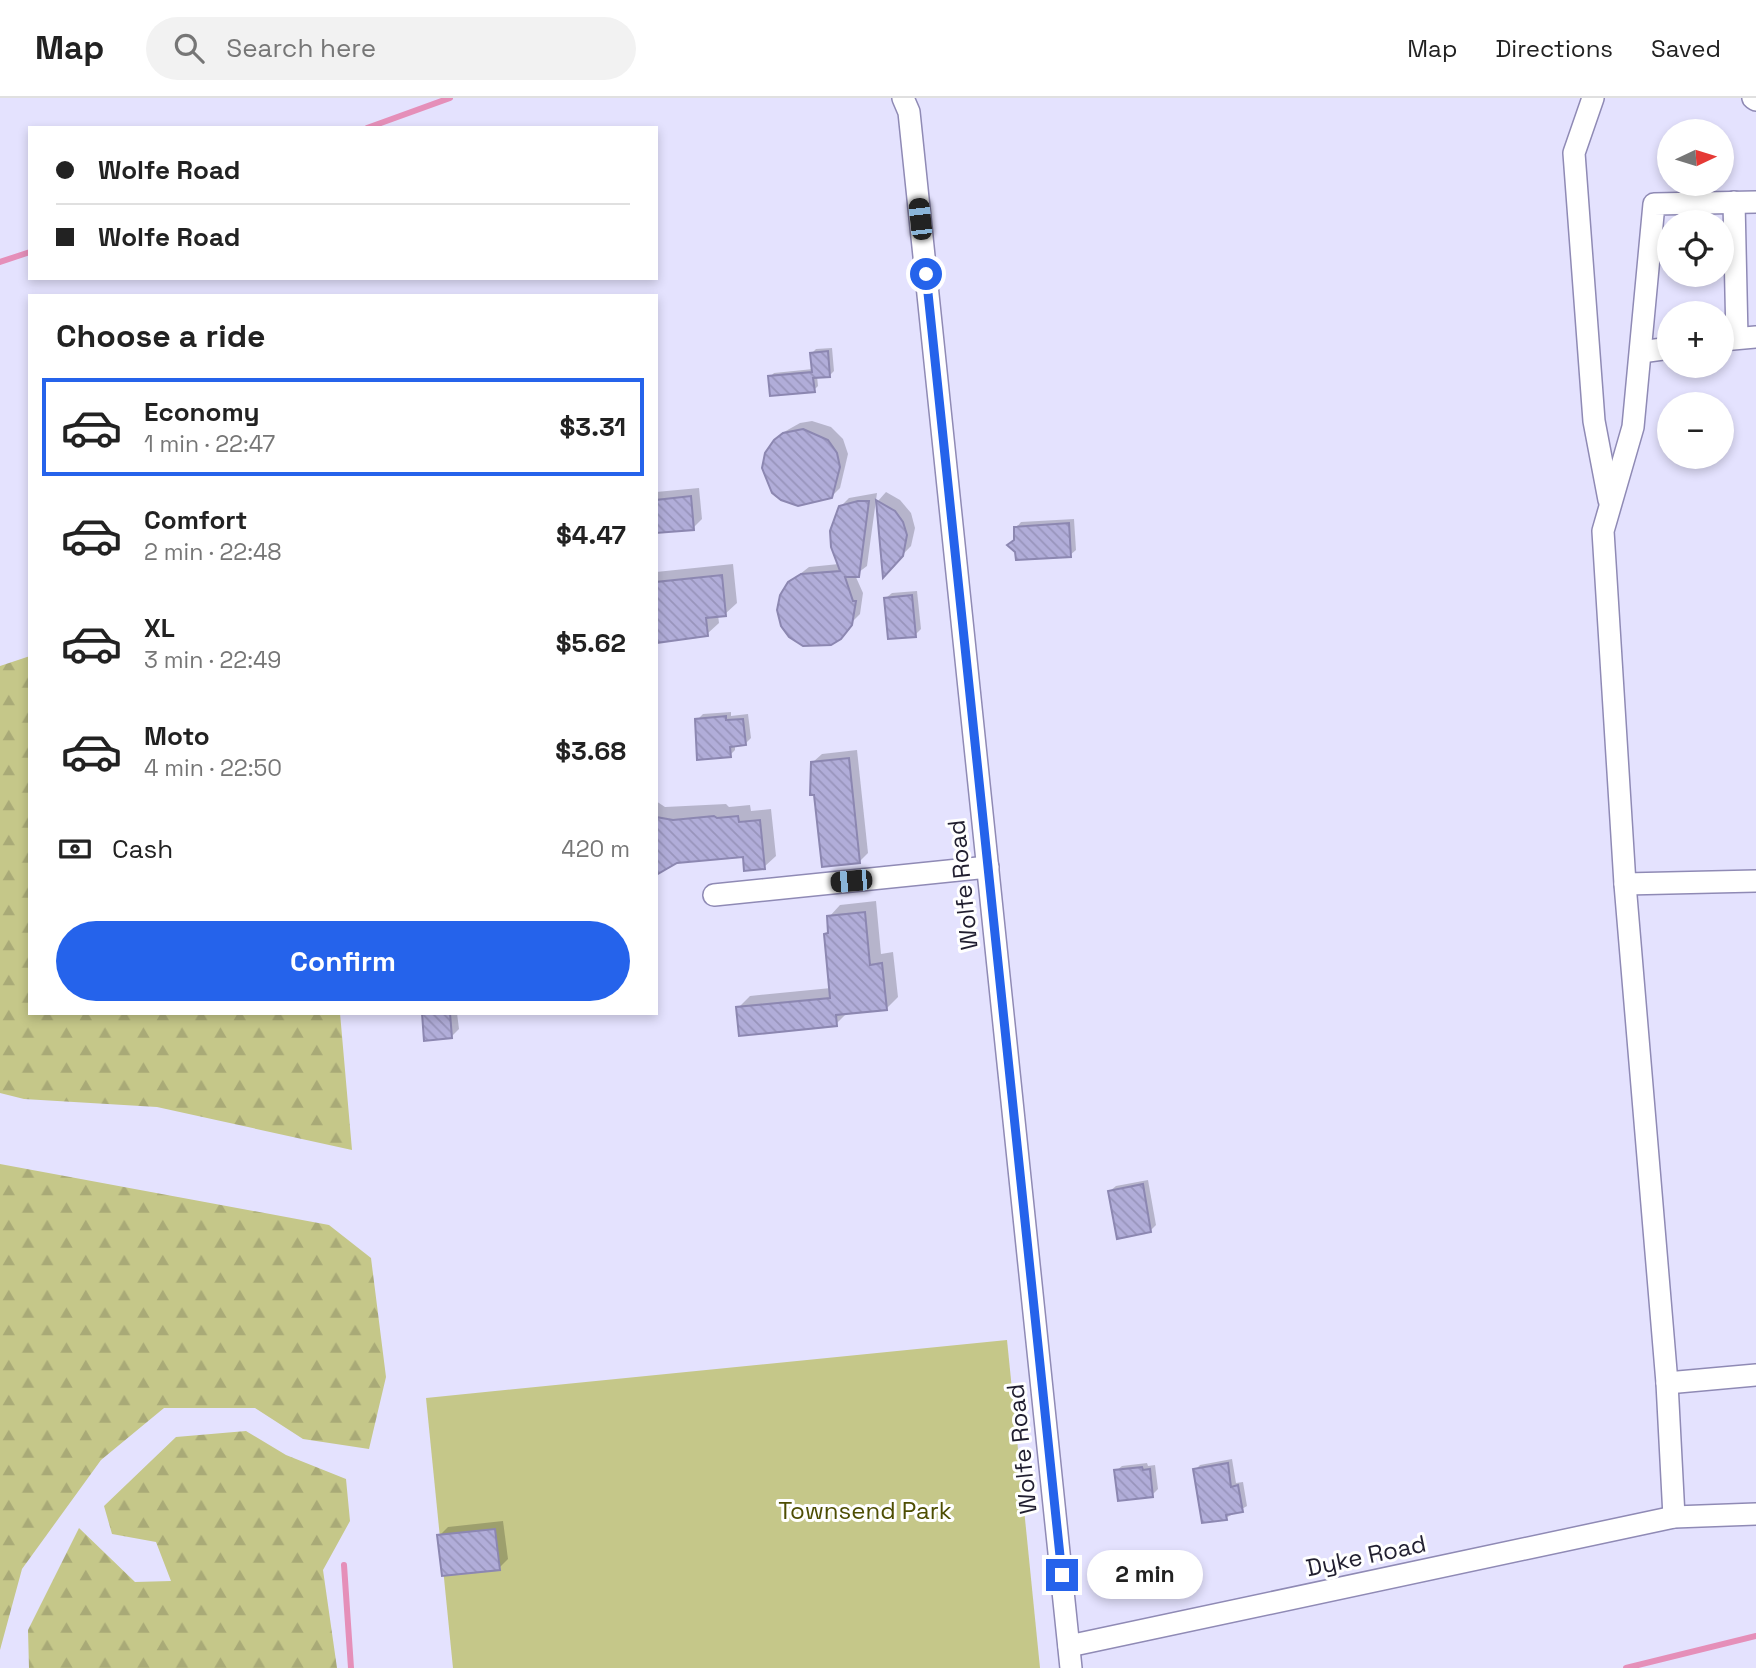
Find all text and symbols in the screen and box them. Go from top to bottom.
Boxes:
search box [146,17,636,80]
text: Map [35,27,104,69]
icon: search [170,29,208,67]
text: Search here [226,31,376,65]
text: Map [1407,33,1457,64]
text: Directions [1495,33,1613,64]
text: Saved [1651,33,1721,64]
north arrow [1657,119,1734,196]
map controls [1657,119,1734,469]
text: Wolfe Road [98,153,240,187]
car [908,197,933,241]
button: locate [1657,210,1734,287]
text: Wolfe Road [98,220,240,254]
route start [910,258,942,290]
button: + [1657,301,1734,378]
text: Choose a ride [56,316,266,356]
button: − [1657,392,1734,469]
text: Economy [144,395,260,429]
icon: car [60,396,123,459]
text: $3.31 [560,410,626,444]
text: 1 min · 22:47 [144,429,275,459]
text: Comfort [144,503,247,537]
icon: car [60,504,123,567]
text: $4.47 [556,518,626,552]
text: 2 min · 22:48 [144,537,282,567]
text: XL [144,611,175,645]
icon: car [60,612,123,675]
text: $5.62 [556,626,626,660]
text: 3 min · 22:49 [144,645,281,675]
text: Moto [144,719,210,753]
icon: car [60,720,123,783]
text: $3.68 [555,734,626,768]
text: 4 min · 22:50 [144,753,282,783]
street label: Wolfe Road [940,818,985,952]
icon: cash [56,830,94,868]
text: Cash [112,832,173,866]
text: 420 m [561,834,630,864]
car [830,869,873,893]
button: Confirm [56,921,630,1001]
street label: Wolfe Road [999,1382,1044,1516]
park label: Townsend Park [778,1495,952,1526]
street label: Dyke Road [1303,1528,1429,1583]
callout: 2 min [1086,1550,1202,1600]
route end [1046,1559,1078,1591]
text: 2 min [1115,1559,1175,1589]

